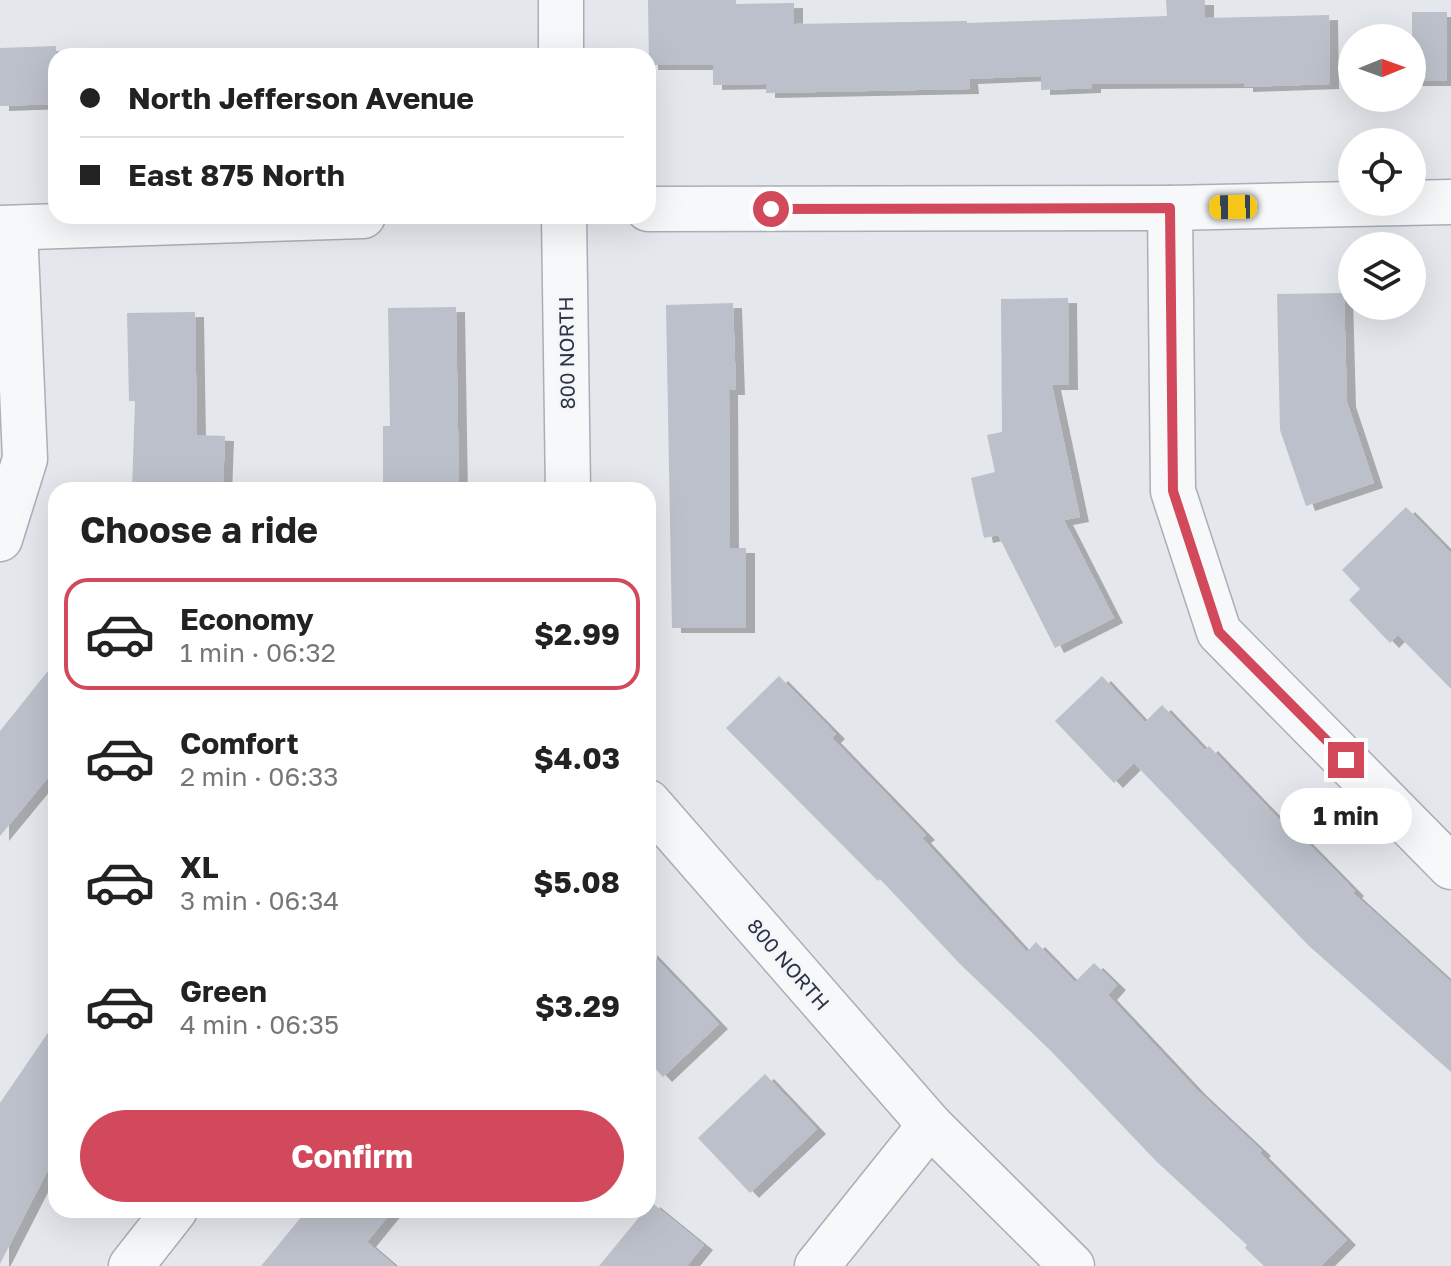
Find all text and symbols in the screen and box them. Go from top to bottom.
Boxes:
north arrow [1338,24,1426,112]
map controls [1338,24,1426,320]
text: North Jefferson Avenue [128,80,474,116]
button: locate [1338,128,1426,216]
text: East 875 North [128,157,345,193]
route start [753,191,789,227]
car [1209,195,1257,219]
button: layers [1338,232,1426,320]
street label: 800 NORTH [553,296,579,410]
text: Choose a ride [80,508,318,551]
icon: car [84,598,156,670]
text: Economy [180,601,314,637]
text: $2.99 [534,616,620,652]
text: 1 min · 06:32 [180,637,336,668]
icon: car [84,722,156,794]
text: Comfort [180,725,299,761]
text: $4.03 [534,740,620,776]
route end [1328,742,1364,778]
text: 2 min · 06:33 [180,761,338,792]
callout: 1 min [1280,788,1412,844]
text: 1 min [1313,800,1379,831]
icon: car [84,846,156,918]
text: XL [180,849,219,885]
text: $5.08 [533,864,620,900]
text: 3 min · 06:34 [180,885,339,916]
street label: 800 NORTH [743,913,835,1015]
icon: car [84,970,156,1042]
text: Green [180,973,267,1009]
text: $3.29 [535,988,620,1024]
text: 4 min · 06:35 [180,1009,339,1040]
button: Confirm [80,1110,624,1202]

